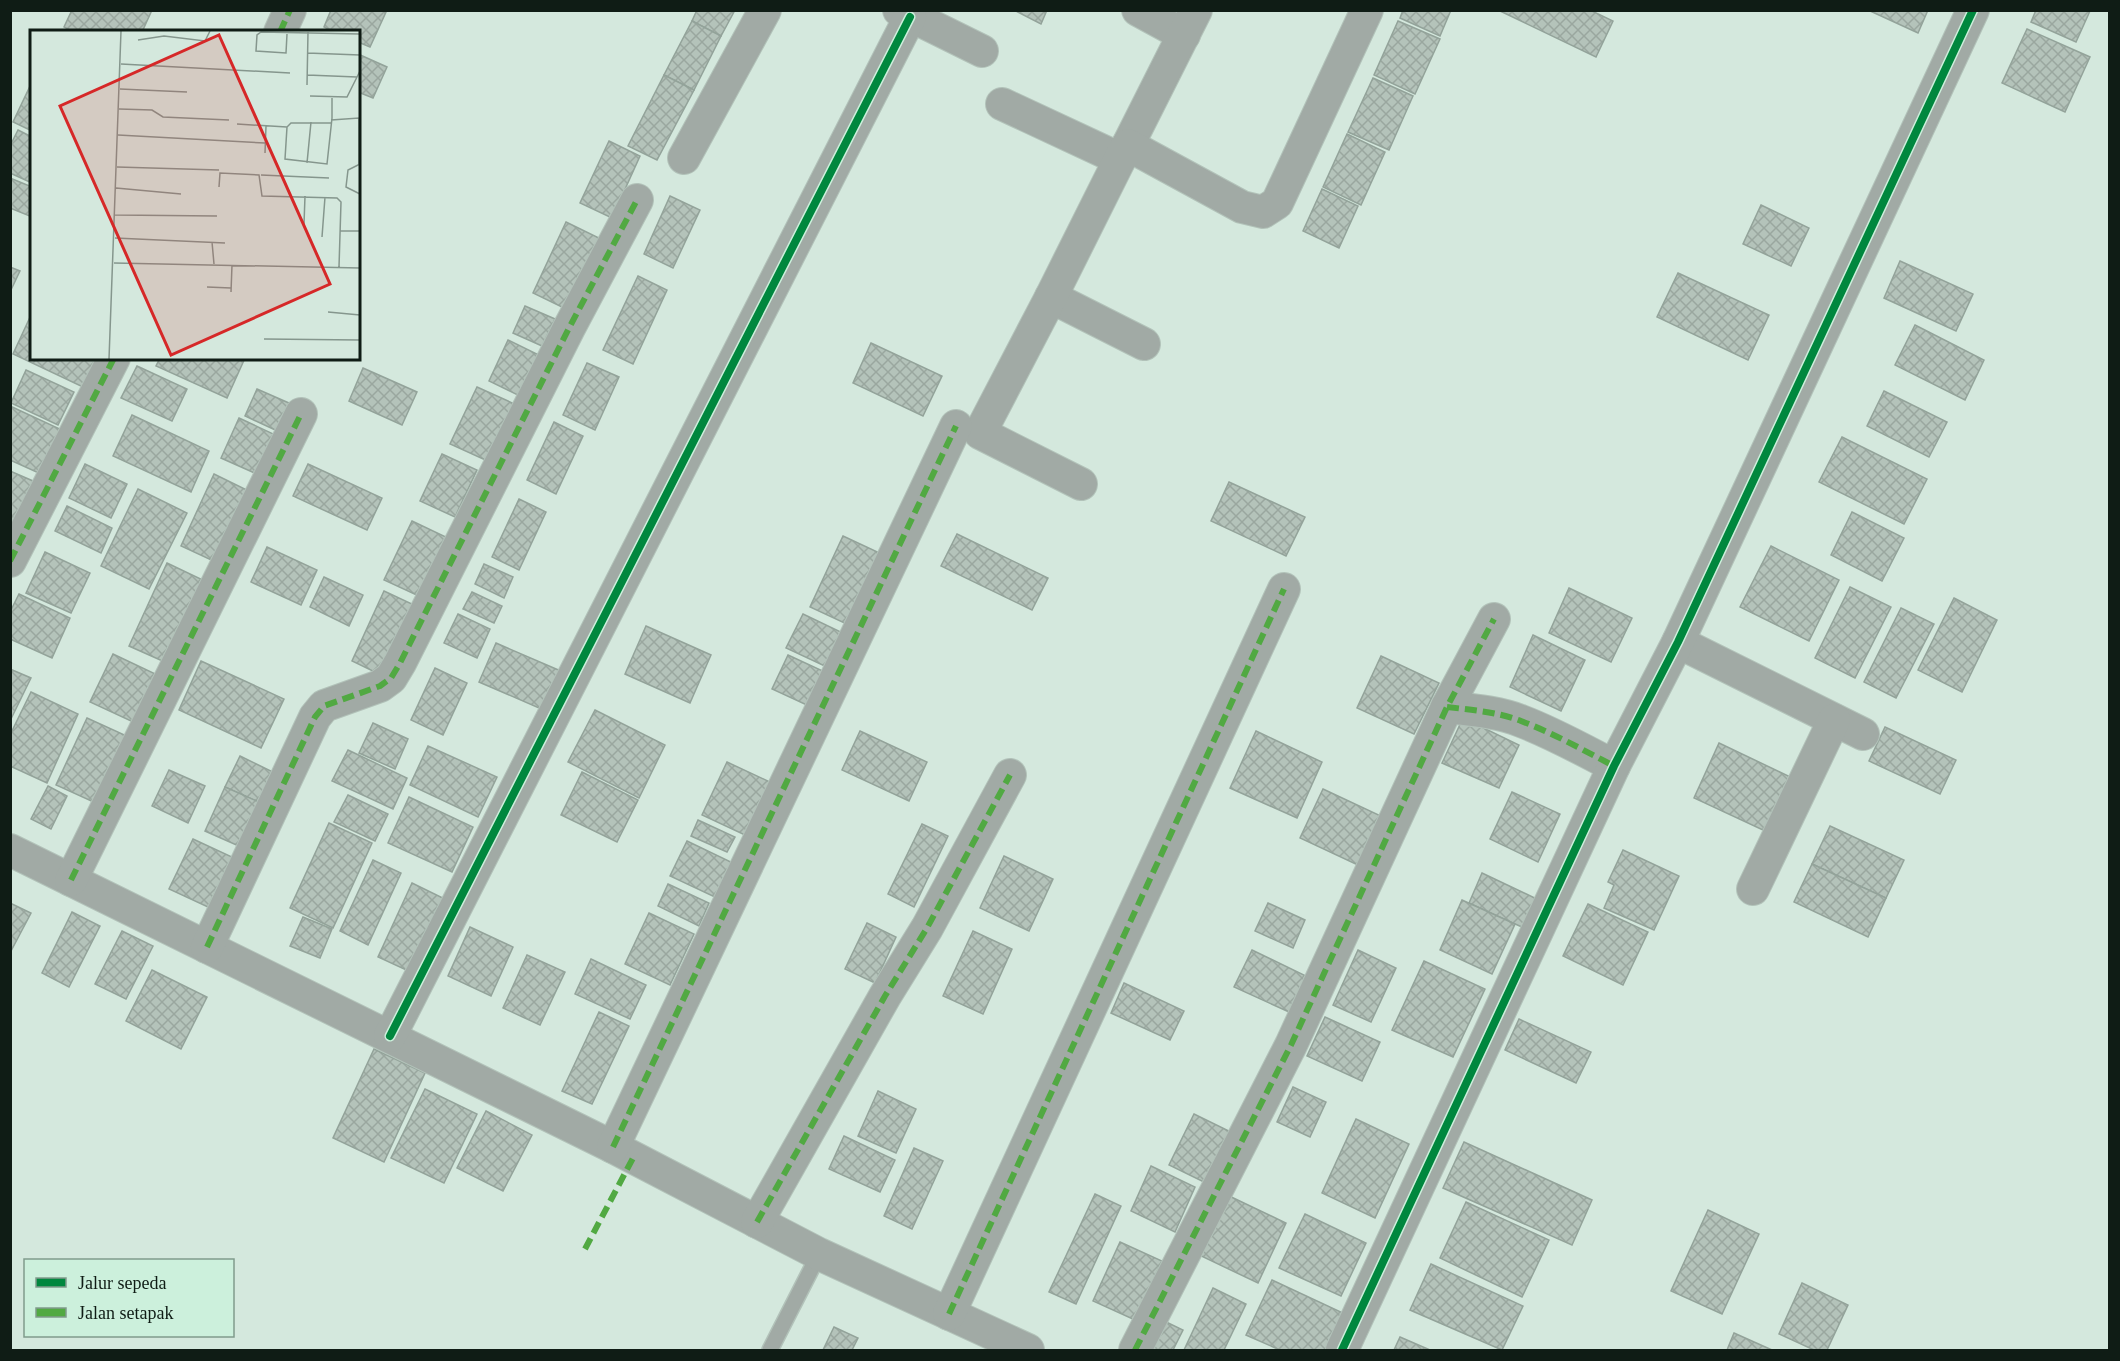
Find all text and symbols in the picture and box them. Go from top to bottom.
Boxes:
inset map [30,30,360,360]
legend [24,1259,234,1337]
text: Jalur sepeda [78,1273,166,1293]
text: Jalan setapak [78,1303,173,1323]

